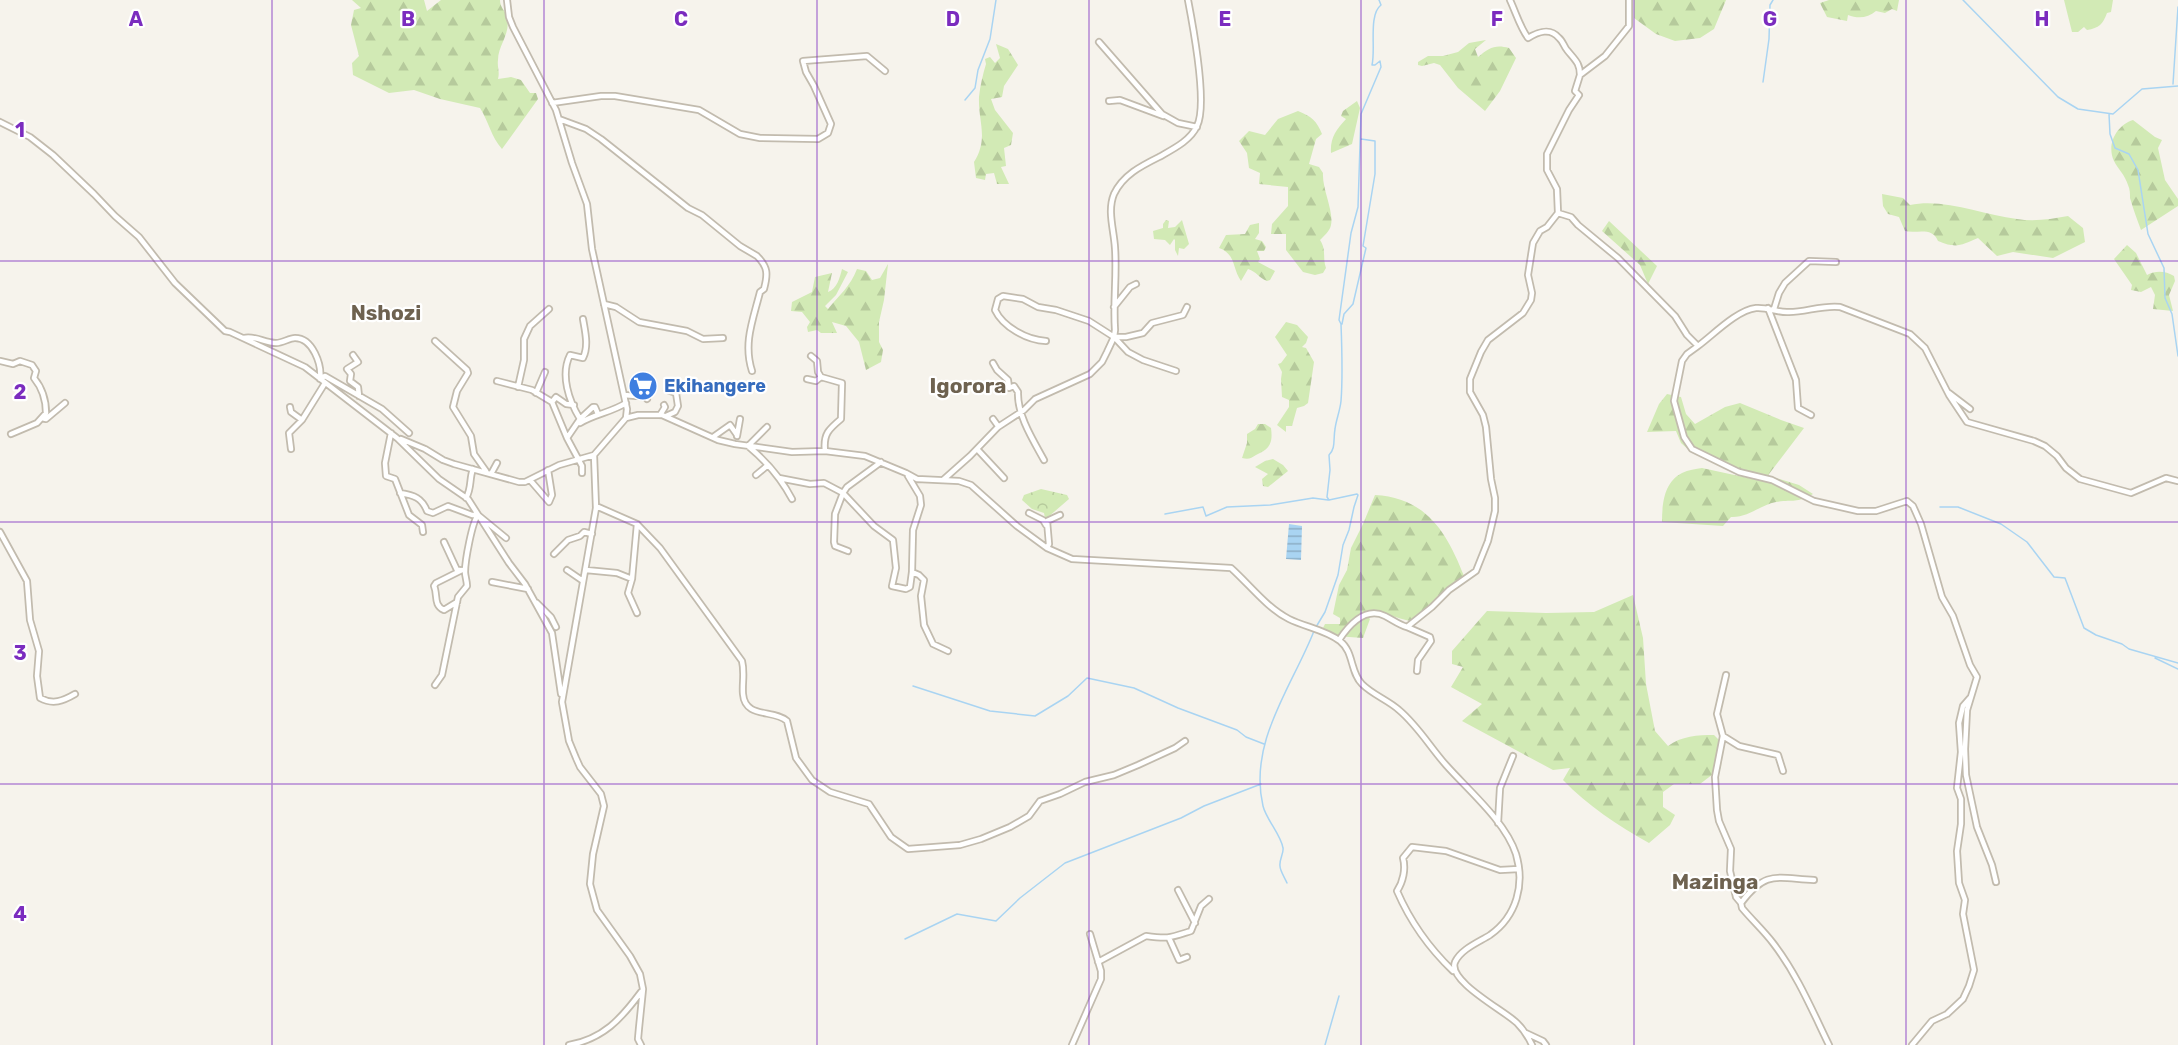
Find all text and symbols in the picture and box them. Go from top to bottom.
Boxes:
text: A [129,7,144,31]
text: B [401,7,415,31]
text: C [674,7,688,31]
text: D [946,7,960,31]
text: E [1219,7,1231,31]
text: F [1491,7,1503,31]
text: G [1763,7,1777,31]
text: H [2035,7,2049,31]
text: 1 [15,118,25,142]
district label: Nshozi [351,300,421,325]
supermarket icon: Ekihangere [627,370,659,402]
district label: Igorora [930,373,1006,398]
place label: Ekihangere [664,375,766,397]
text: 2 [14,380,27,404]
text: 3 [13,641,27,665]
district label: Mazinga [1672,869,1758,894]
text: 4 [13,902,27,926]

